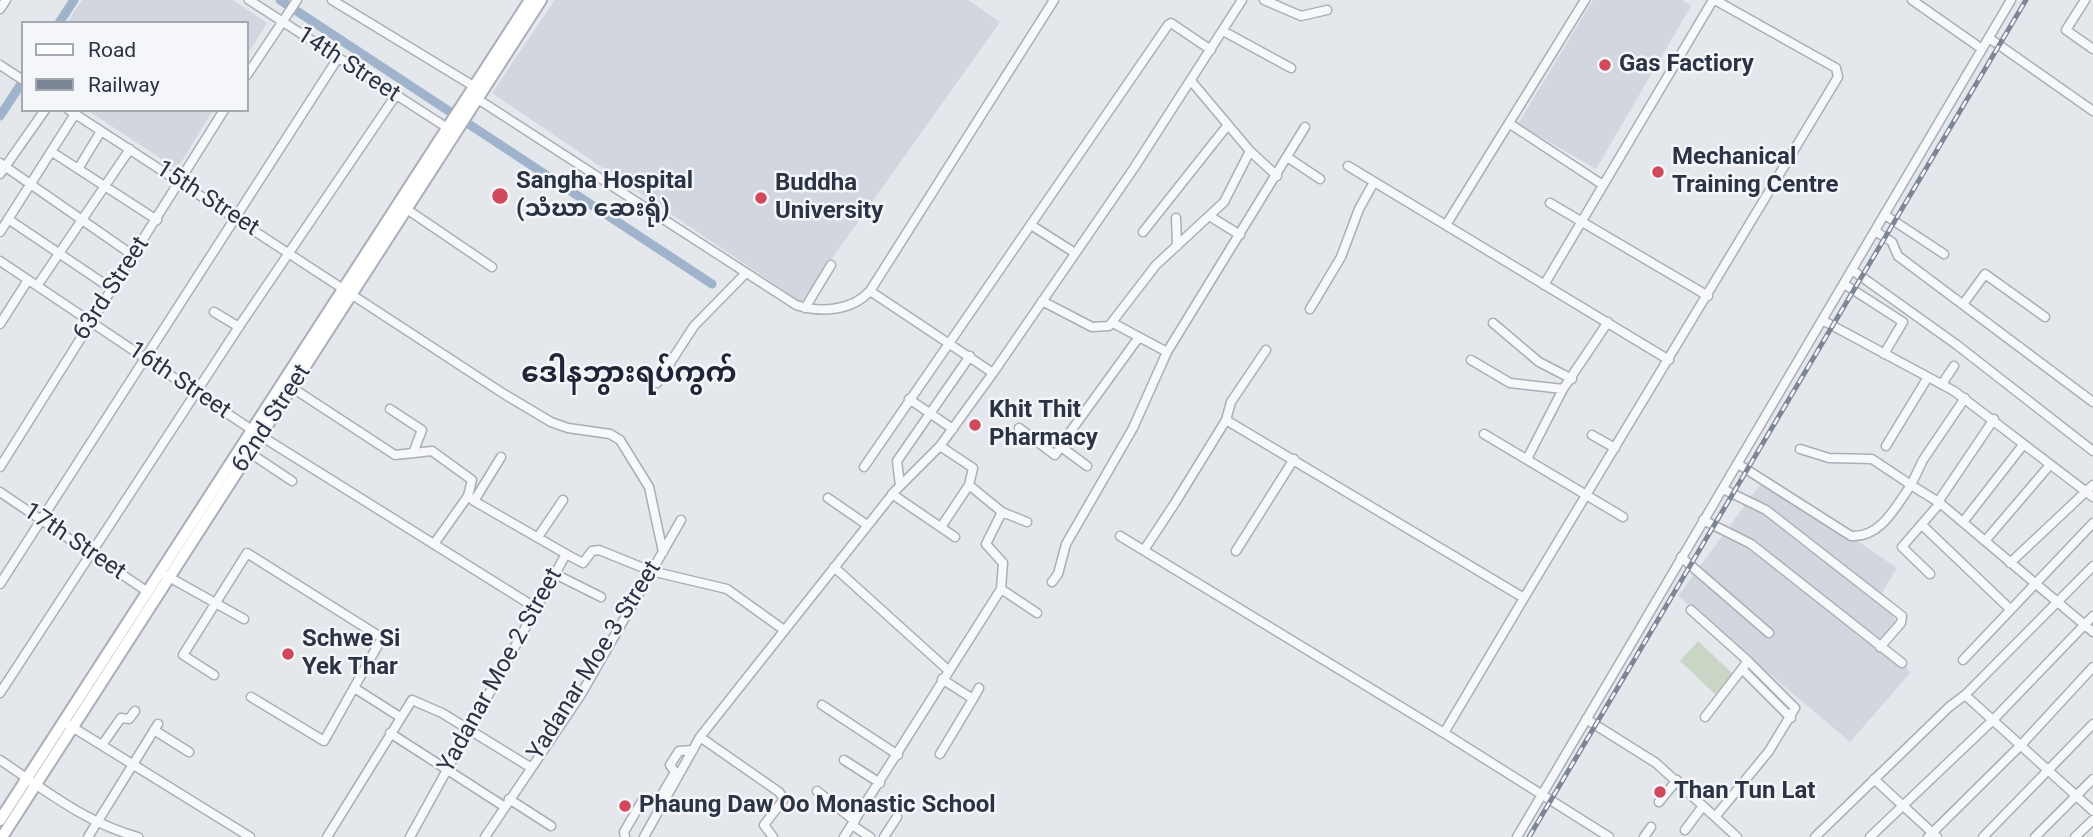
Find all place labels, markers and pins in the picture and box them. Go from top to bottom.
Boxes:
place label: Gas Factiory [1619,51,1754,79]
marker: Gas Factiory [1597,57,1613,73]
place label: Mechanical Training Centre [1672,144,1838,200]
marker: Mechanical Training Centre [1650,164,1666,180]
place label: Sangha Hospital (သံဃာ ဆေးရုံ) [516,168,693,224]
place label: Buddha University [775,170,883,226]
marker: Sangha Hospital (သံဃာ ဆေးရုံ) [490,186,510,206]
marker: Buddha University [753,190,769,206]
place label: Khit Thit Pharmacy [989,397,1098,453]
marker: Khit Thit Pharmacy [967,417,983,433]
place label: Schwe Si Yek Thar [302,626,400,682]
marker: Schwe Si Yek Thar [280,646,296,662]
place label: Than Tun Lat [1674,778,1815,806]
marker: Than Tun Lat [1652,784,1668,800]
place label: Phaung Daw Oo Monastic School [639,792,996,820]
marker: Phaung Daw Oo Monastic School [617,798,633,814]

